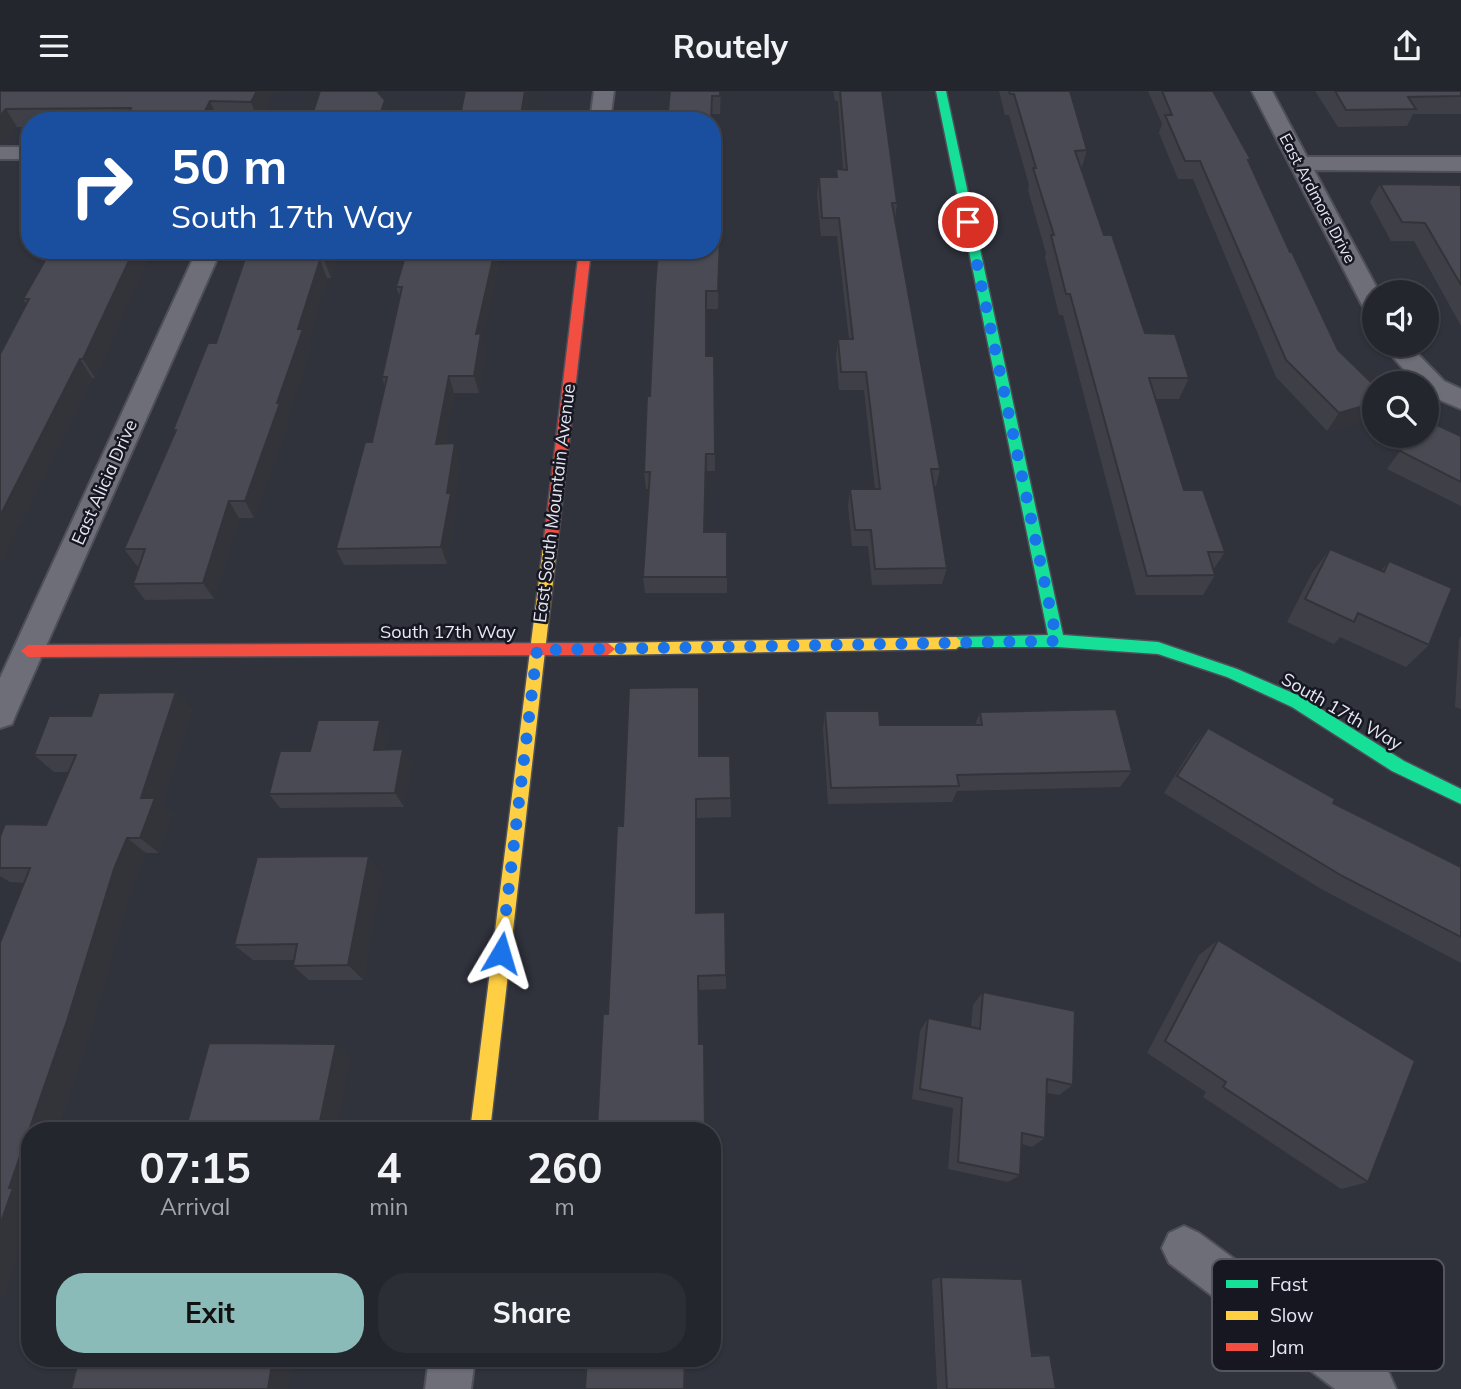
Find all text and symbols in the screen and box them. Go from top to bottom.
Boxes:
text: Routely [673,26,788,66]
icon: menu [35,27,73,65]
icon: share [1388,27,1426,65]
street label: East Ardmore Drive [1275,130,1361,266]
text: 50 m [171,135,287,196]
icon: right [56,140,147,231]
pin [938,192,998,252]
text: South 17th Way [171,196,412,236]
icon: arrive [949,203,987,241]
map controls [1362,280,1439,448]
button: sound [1362,280,1439,357]
button: search [1362,371,1439,448]
street label: East South Mountain Avenue [528,382,580,624]
street label: East Alicia Drive [66,416,142,548]
street label: South 17th Way [380,620,516,643]
street label: South 17th Way [1277,667,1407,755]
position arrow [464,916,538,990]
text: 07:15 [140,1141,251,1194]
text: 4 [376,1141,401,1194]
text: 260 [527,1141,602,1194]
text: Arrival [160,1192,230,1221]
text: min [369,1192,408,1221]
text: m [555,1192,575,1221]
legend [1212,1259,1444,1371]
text: Fast [1270,1272,1308,1296]
button: Exit [56,1273,364,1353]
button: Share [378,1273,686,1353]
text: Slow [1270,1303,1314,1327]
text: Jam [1270,1335,1304,1359]

